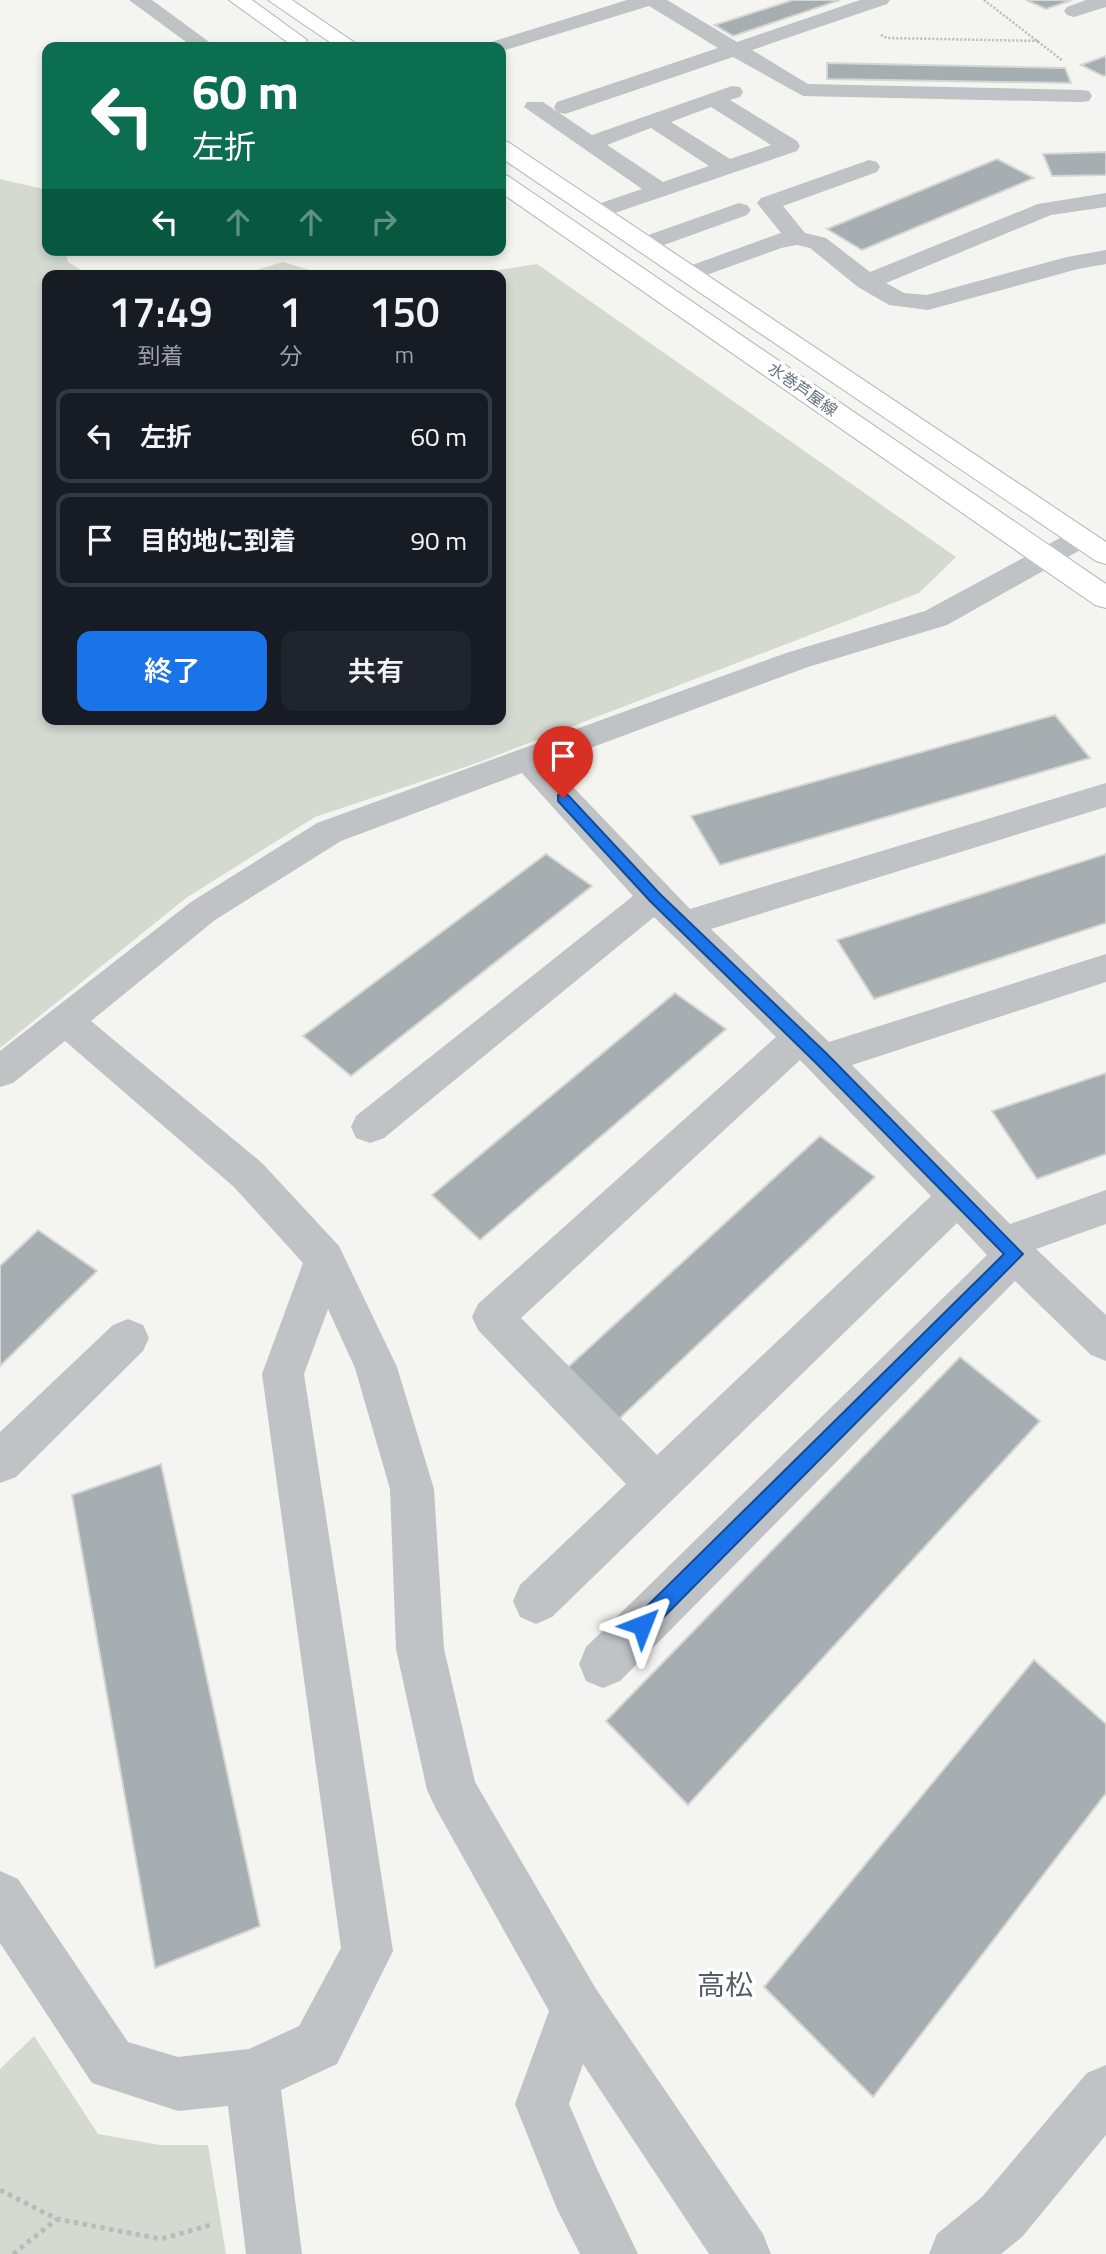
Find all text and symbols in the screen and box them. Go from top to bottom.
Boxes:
text: 60 m [192,53,299,128]
icon: left [77,70,168,161]
text: 左折 [192,122,256,170]
icon: left [146,203,184,241]
icon: ahead [219,203,257,241]
icon: ahead [292,203,330,241]
icon: right [365,203,403,241]
text: 17:49 [108,279,213,343]
text: 1 [279,279,303,343]
text: 150 [369,279,440,343]
text: m [395,337,414,372]
text: 到着 [138,338,184,373]
text: 分 [279,338,302,373]
street label: 水巻芦屋線 [763,356,843,422]
icon: left [81,417,119,455]
text: 左折 [140,417,192,456]
text: 60 m [410,417,467,456]
icon: arrive [81,521,119,559]
text: 目的地に到着 [140,521,296,560]
text: 90 m [410,521,467,560]
button: 終了 [77,631,267,711]
button: 共有 [281,631,471,711]
pin [533,726,593,798]
icon: arrive [544,737,582,775]
position arrow [605,1588,679,1662]
district label: 高松 [697,1963,753,2006]

